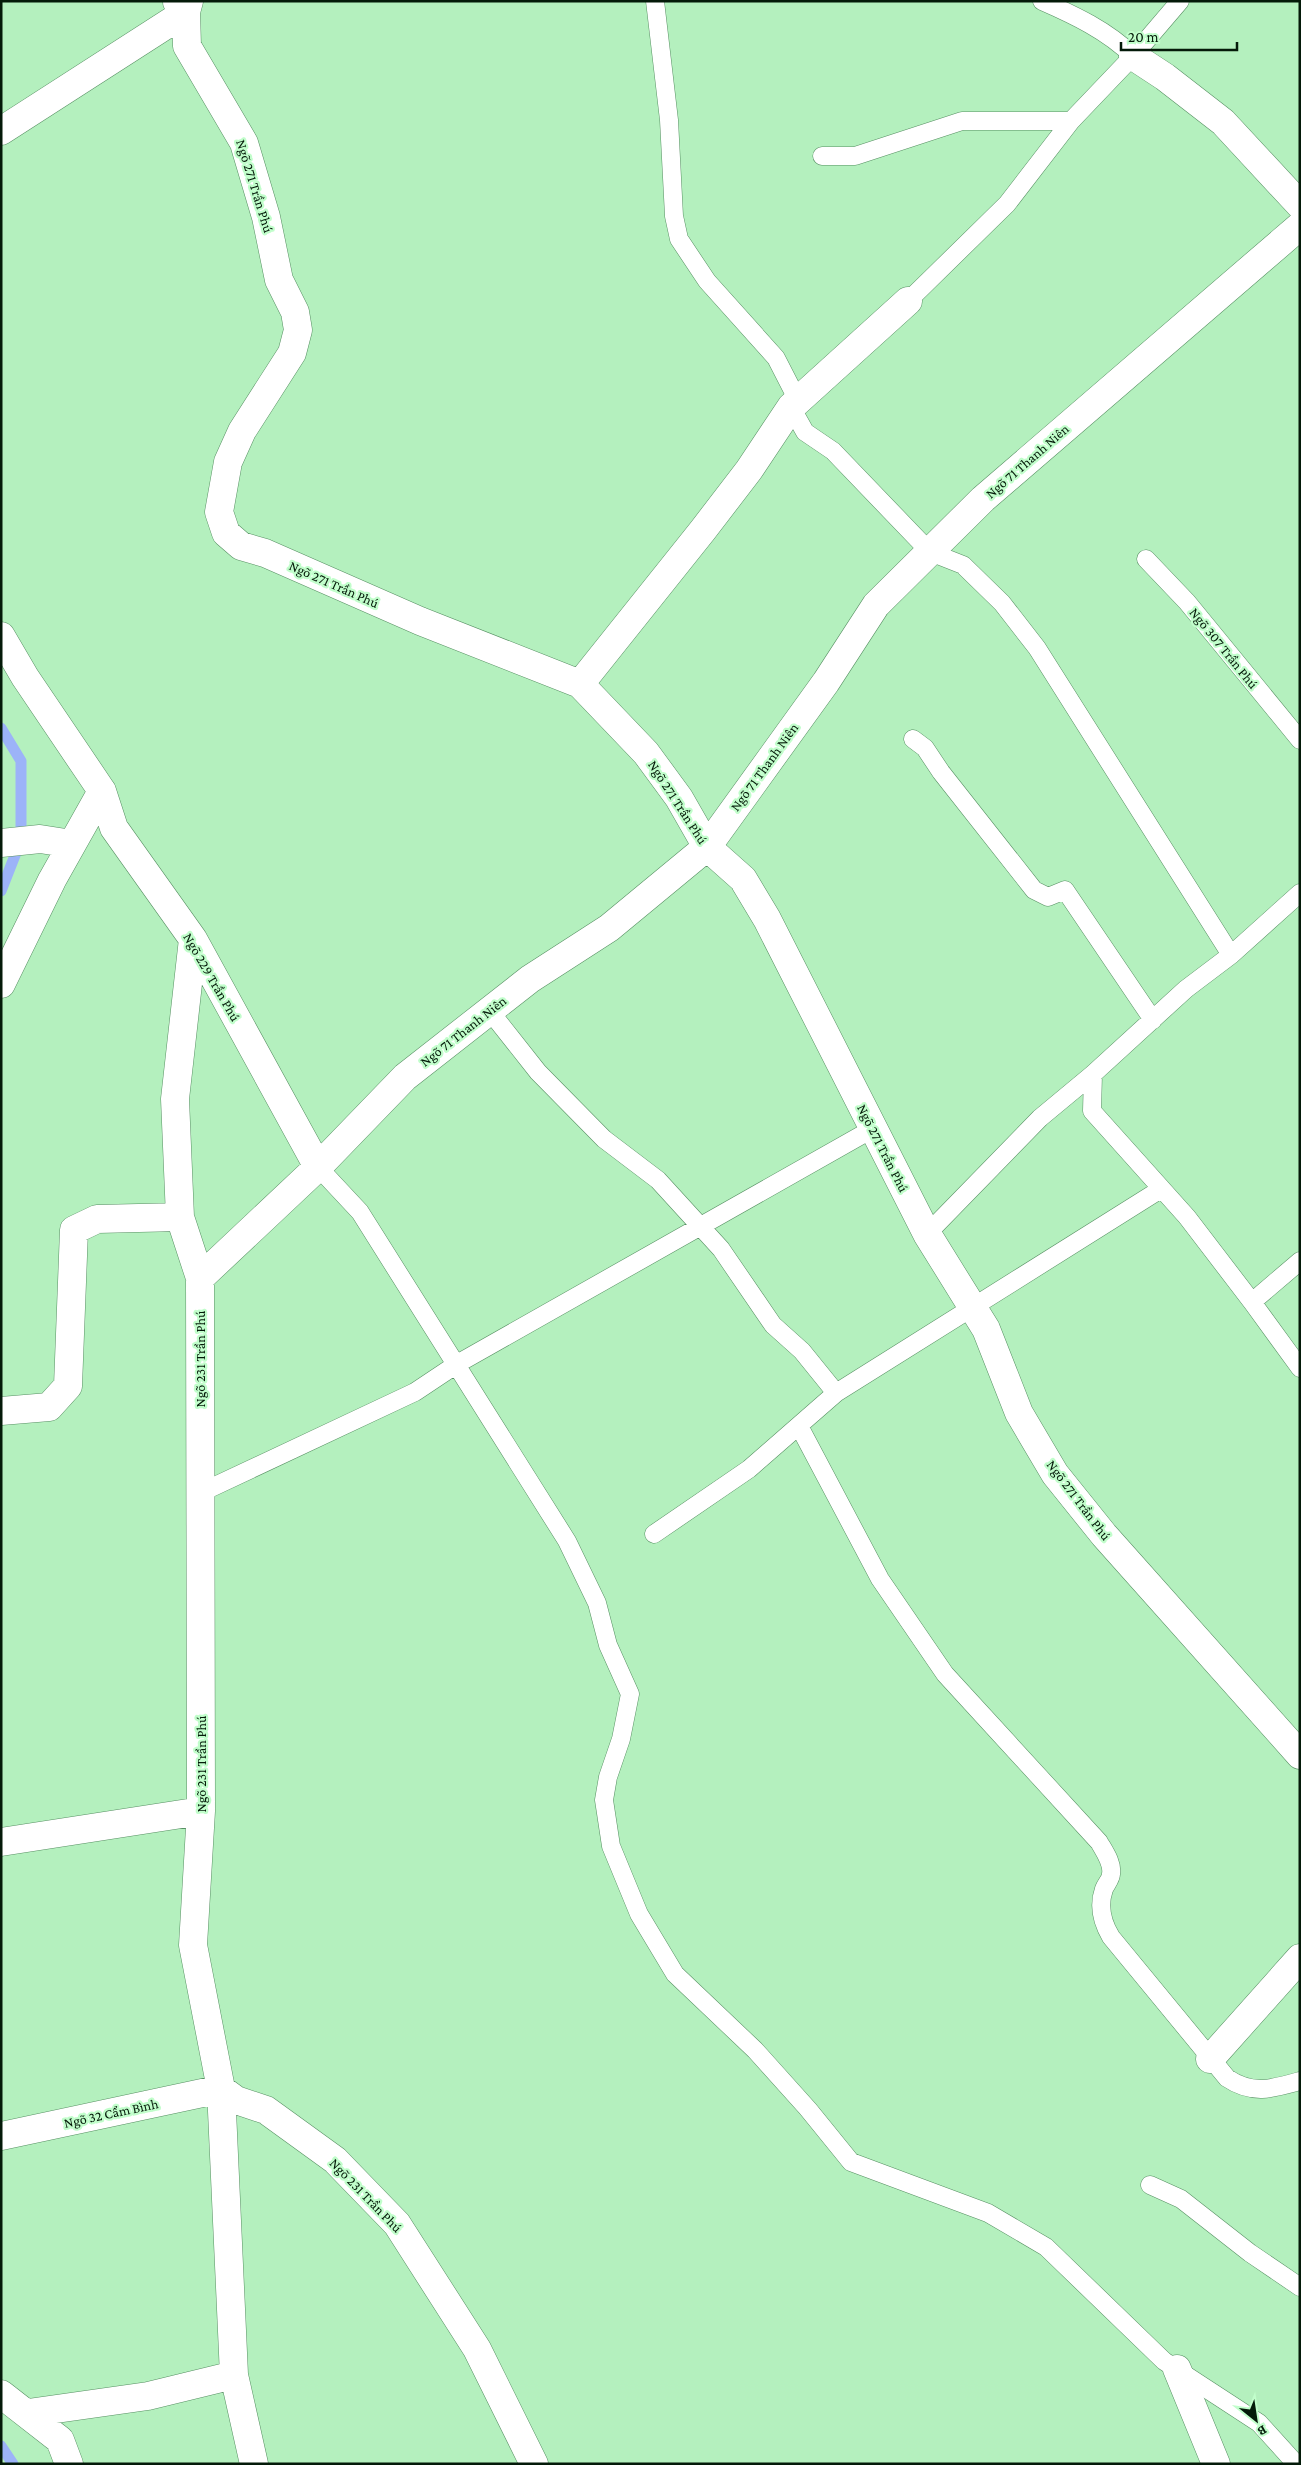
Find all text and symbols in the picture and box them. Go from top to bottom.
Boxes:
scale bar [1121,20,1237,52]
text: 20 m [1128,29,1159,45]
street label: Ngõ 271 Trần Phú [233,138,277,235]
street label: Ngõ 71 Thanh Niên [982,420,1072,501]
street label: Ngõ 271 Trần Phú [287,557,382,611]
street label: Ngõ 307 Trần Phú [1186,604,1262,692]
street label: Ngõ 71 Thanh Niên [727,719,802,814]
street label: Ngõ 271 Trần Phú [645,757,711,847]
street label: Ngõ 229 Trần Phú [180,930,244,1024]
street label: Ngõ 71 Thanh Niên [417,992,510,1070]
street label: Ngõ 271 Trần Phú [854,1101,912,1195]
street label: Ngõ 231 Trần Phú [192,1310,208,1407]
street label: Ngõ 271 Trần Phú [1044,1457,1115,1544]
street label: Ngõ 231 Trần Phú [193,1715,209,1812]
street label: Ngõ 32 Cẩm Bình [62,2095,160,2131]
street label: Ngõ 231 Trần Phú [327,2155,406,2236]
north arrow [1231,2395,1281,2445]
text: B [1255,2422,1270,2440]

